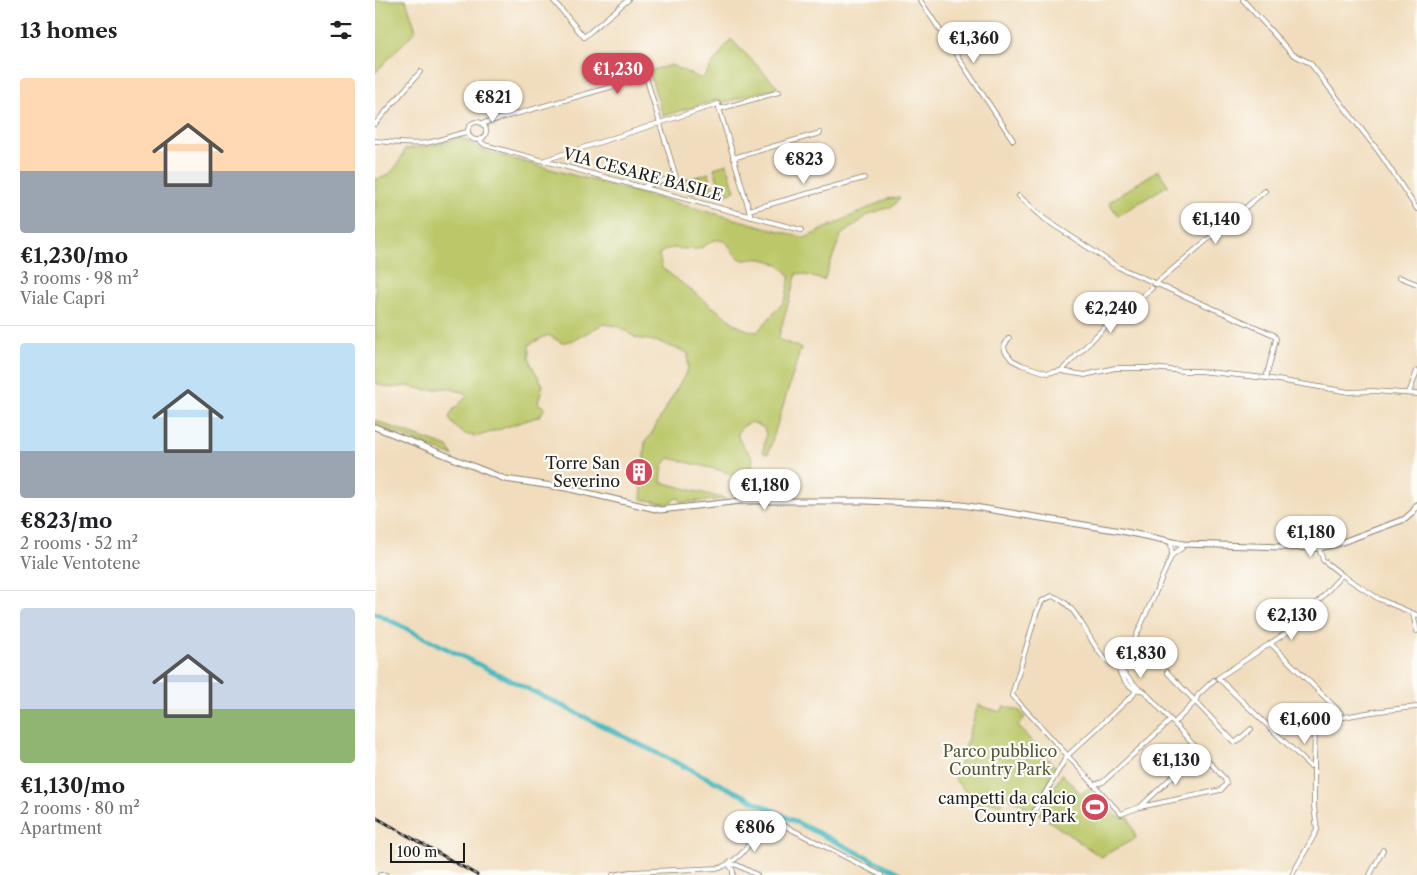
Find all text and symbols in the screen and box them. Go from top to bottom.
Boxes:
icon: filters [327,16,355,44]
text: 13 homes [20,18,118,43]
pin: €1,360 [933,22,1015,64]
text: €1,360 [949,28,999,48]
pin: €1,230 [577,52,659,95]
text: €1,230 [593,59,643,79]
pin: €821 [463,80,523,123]
text: €821 [475,87,511,107]
icon: home [143,110,233,200]
pin: €823 [774,142,834,185]
street label: VIA CESARE BASILE [560,143,725,205]
text: €823 [785,149,823,169]
pin: €1,140 [1175,202,1257,245]
text: €1,140 [1192,209,1240,229]
text: €1,230/mo [20,243,128,268]
text: 3 rooms · 98 m² [20,268,139,288]
text: Viale Capri [20,288,105,308]
pin: €2,240 [1070,292,1152,334]
text: €2,240 [1084,298,1138,318]
icon: home [143,376,233,466]
place label: Torre San Severino [545,453,620,491]
building icon: Torre San Severino [624,457,654,487]
pin: €1,180 [724,468,806,511]
text: €1,180 [740,475,790,495]
text: €823/mo [20,508,112,533]
pin: €1,180 [1270,516,1352,558]
text: €1,180 [1286,522,1336,542]
text: 2 rooms · 52 m² [20,533,138,553]
text: Viale Ventotene [20,553,140,573]
pin: €2,130 [1251,598,1333,641]
text: €2,130 [1267,605,1317,625]
pin: €1,830 [1100,636,1182,679]
icon: home [143,641,233,731]
text: €1,830 [1116,643,1166,663]
pin: €1,600 [1264,702,1346,745]
text: €1,600 [1279,709,1331,729]
park label: Parco pubblico Country Park [943,741,1058,779]
pin: €1,130 [1135,744,1217,786]
text: €1,130 [1152,750,1200,770]
text: €1,130/mo [20,773,125,798]
place label: campetti da calcio Country Park [938,788,1077,826]
sports icon: campetti da calcio Country Park [1080,792,1110,822]
text: 2 rooms · 80 m² [20,798,140,818]
pin: €806 [725,810,785,853]
text: €806 [735,817,775,837]
text: Apartment [20,818,102,838]
scale bar [390,840,465,863]
text: 100 m [397,843,437,861]

